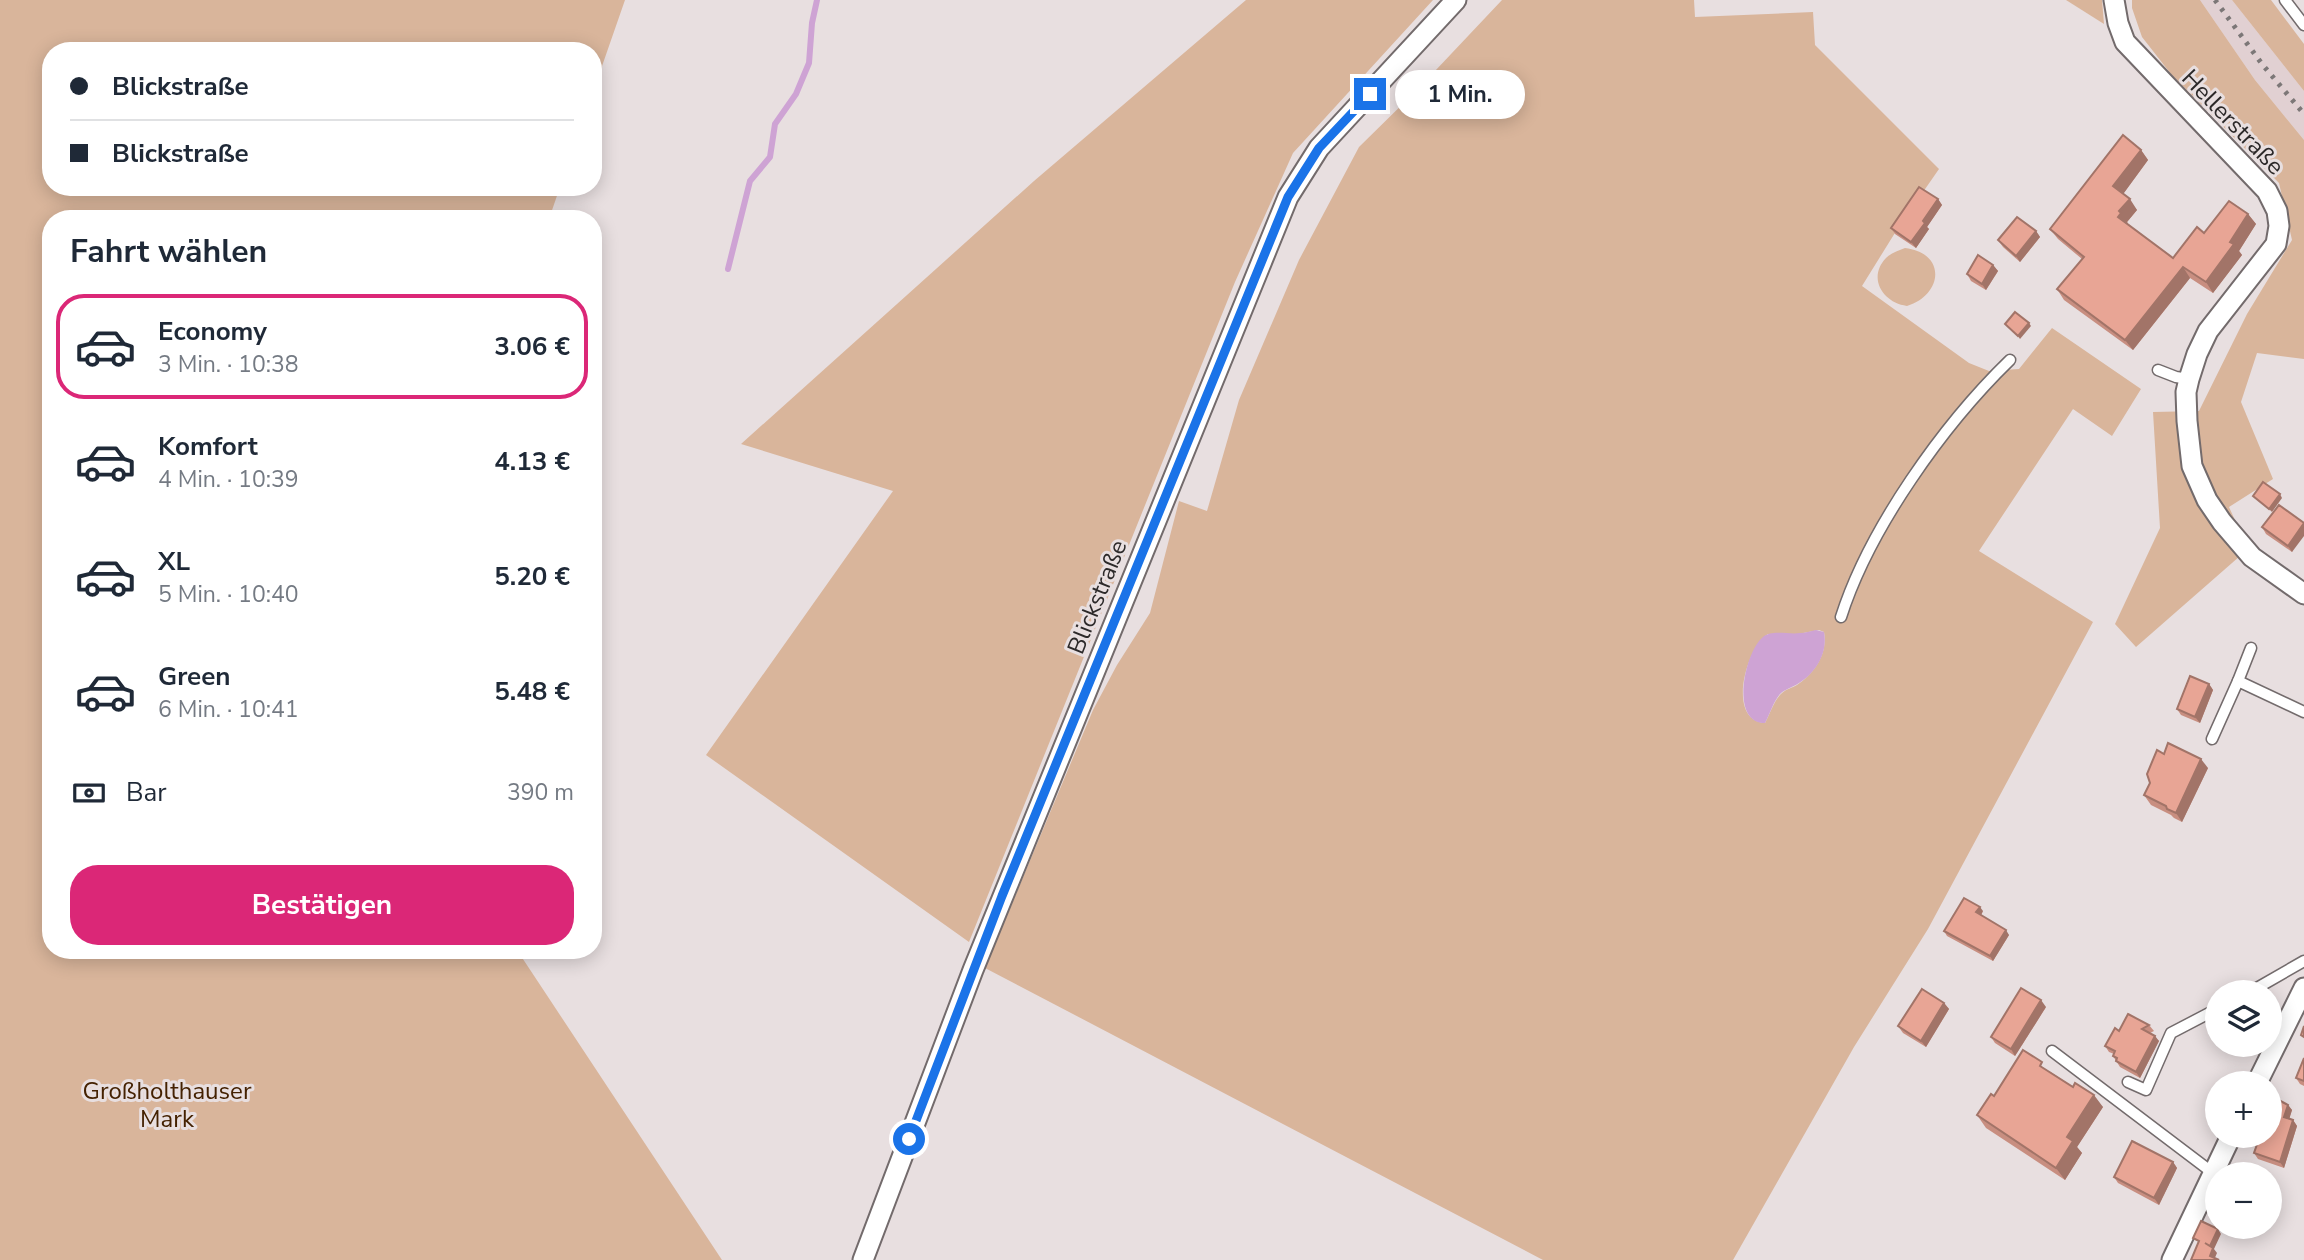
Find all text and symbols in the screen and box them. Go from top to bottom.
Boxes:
street label: Hellerstraße [2175,62,2291,182]
text: Blickstraße [112,69,249,104]
callout: 1 Min. [1394,70,1524,119]
route end [1354,78,1386,110]
text: 1 Min. [1428,79,1493,110]
text: Blickstraße [112,136,249,171]
text: Fahrt wählen [70,230,267,273]
text: Economy [158,314,267,349]
icon: car [74,315,137,378]
text: 3.06 € [494,329,570,364]
text: 3 Min. · 10:38 [158,349,299,380]
text: Komfort [158,429,258,464]
icon: car [74,430,137,493]
text: 4.13 € [494,444,570,479]
text: 4 Min. · 10:39 [158,464,299,495]
street label: Blickstraße [1060,535,1134,659]
text: XL [158,544,190,579]
icon: car [74,545,137,608]
text: 5.20 € [494,559,570,594]
text: 5 Min. · 10:40 [158,579,299,610]
text: Green [158,659,231,694]
icon: car [74,660,137,723]
text: 5.48 € [494,674,570,709]
text: 6 Min. · 10:41 [158,694,299,725]
icon: cash [70,774,108,812]
text: Bar [126,775,167,810]
text: 390 m [507,777,574,808]
button: Bestätigen [70,865,574,945]
map controls [2205,980,2282,1239]
button: layers [2205,980,2282,1057]
button: + [2205,1071,2282,1148]
park label: Großholthauser Mark [83,1075,252,1135]
route start [893,1123,925,1155]
button: − [2205,1162,2282,1239]

